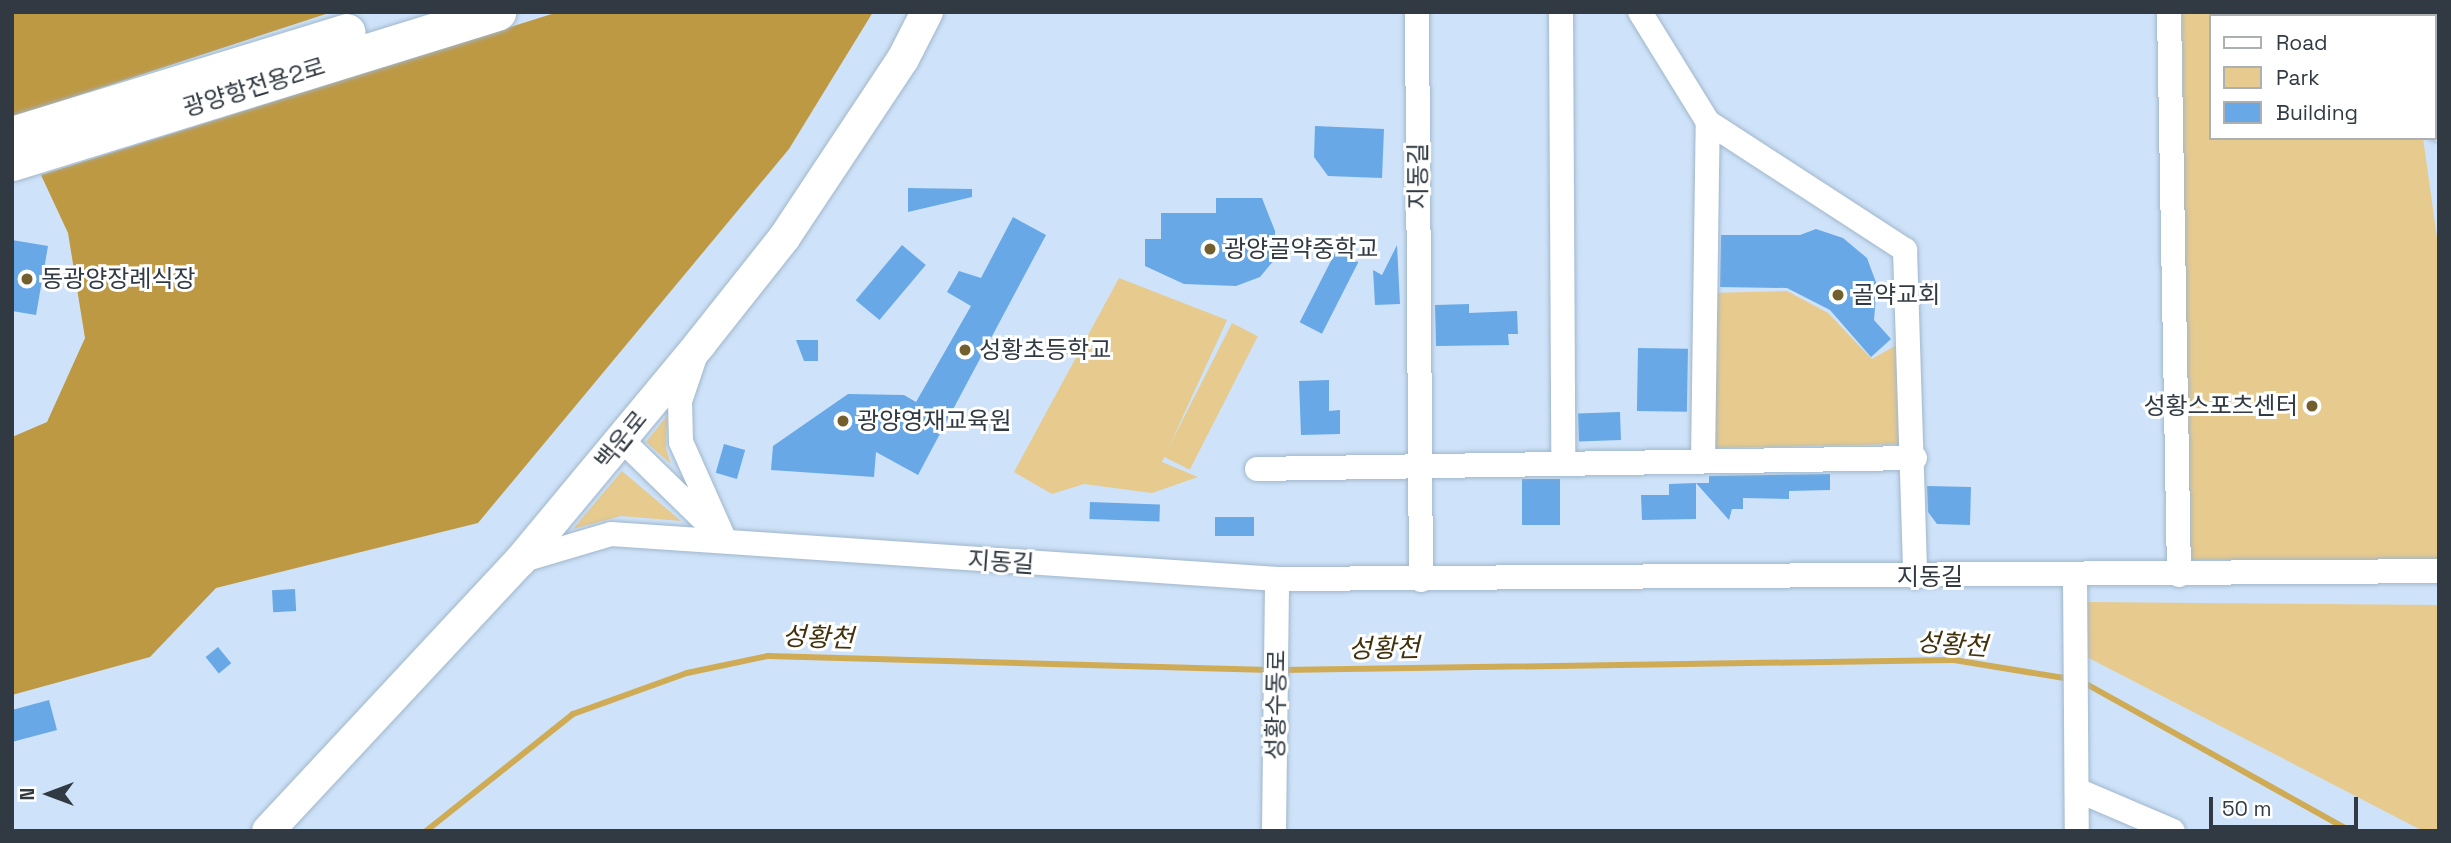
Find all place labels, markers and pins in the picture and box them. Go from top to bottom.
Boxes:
place label: 광양골약중학교 [1224,235,1379,263]
marker: 광양골약중학교 [1202,241,1218,257]
place label: 동광양장례식장 [41,265,196,293]
marker: 동광양장례식장 [19,271,35,287]
place label: 골약교회 [1852,281,1940,309]
marker: 골약교회 [1830,287,1846,303]
place label: 성황초등학교 [979,336,1111,364]
marker: 성황초등학교 [957,342,973,358]
place label: 성황스포츠센터 [2143,392,2298,420]
marker: 성황스포츠센터 [2304,398,2320,414]
place label: 광양영재교육원 [857,407,1012,435]
marker: 광양영재교육원 [835,413,851,429]

